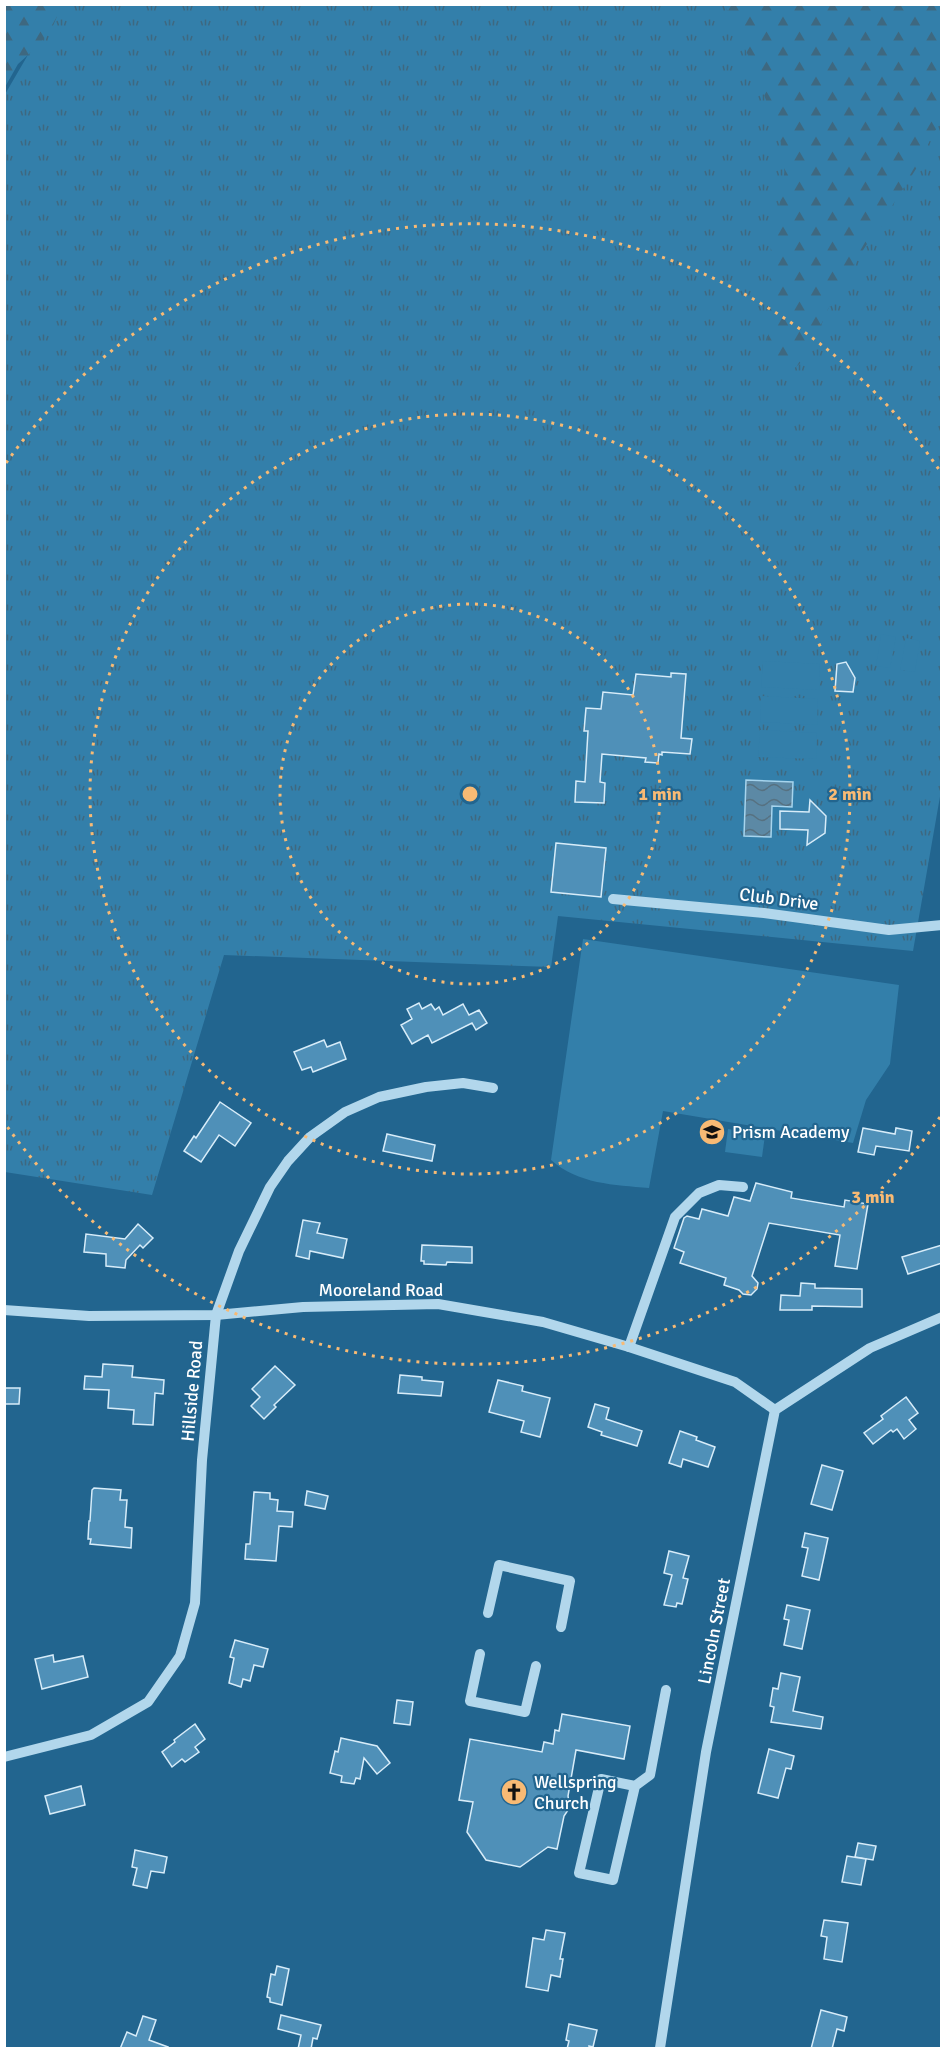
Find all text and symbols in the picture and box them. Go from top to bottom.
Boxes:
text: 1 min [638,783,682,805]
text: 2 min [828,783,872,805]
centre of rings [460,784,480,804]
street label: Club Drive [738,883,820,915]
school or university icon: Prism Academy [697,1117,727,1147]
place label: Prism Academy [732,1121,850,1143]
text: 3 min [851,1186,895,1208]
street label: Mooreland Road [319,1279,443,1301]
street label: Hillside Road [177,1340,207,1442]
street label: Lincoln Street [693,1576,735,1686]
place label: Wellspring Church [534,1771,617,1814]
church icon: Wellspring Church [499,1777,529,1807]

